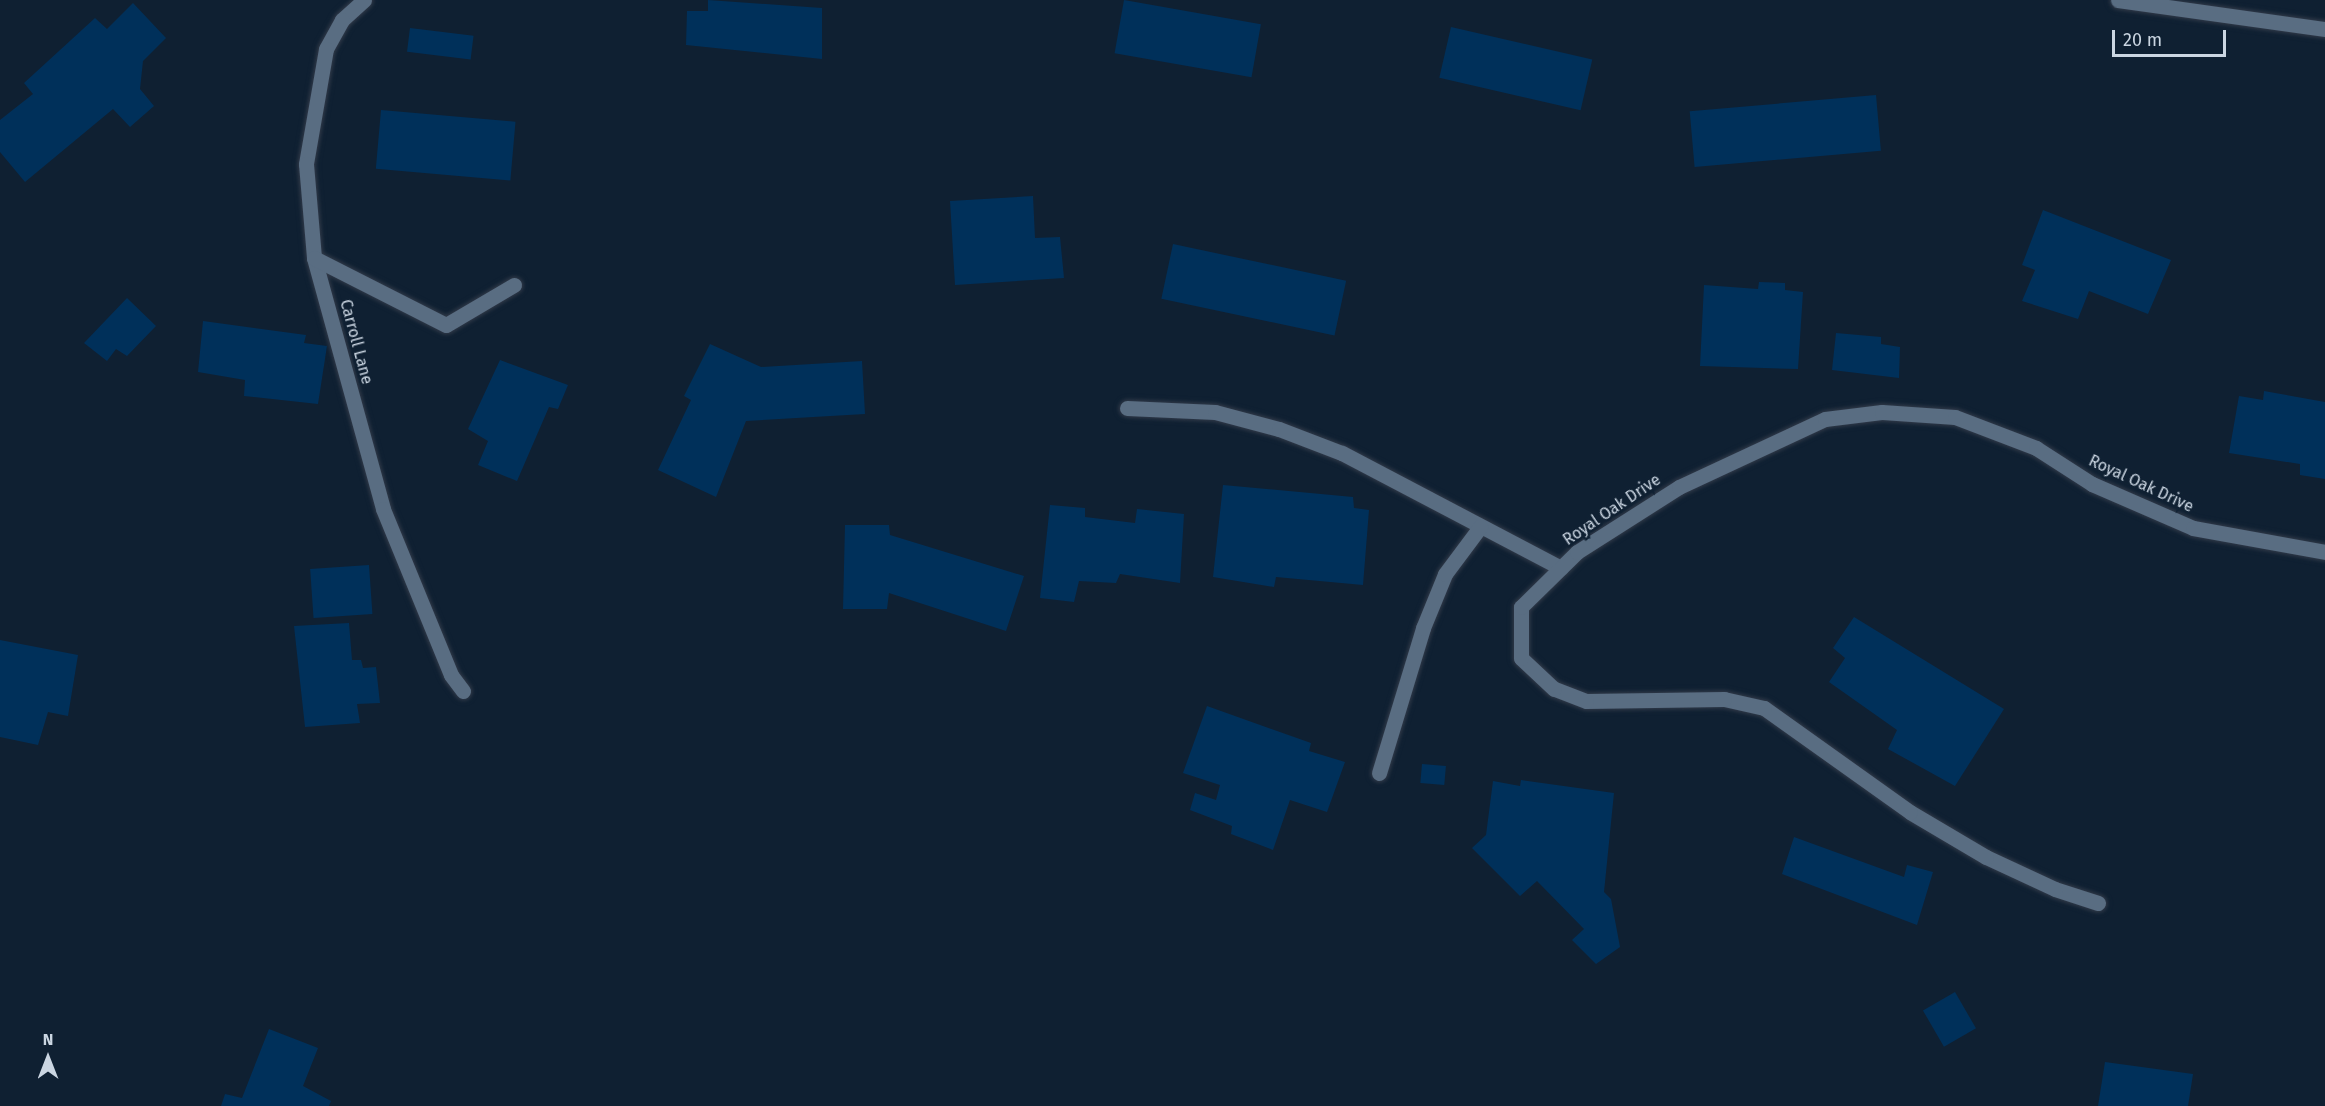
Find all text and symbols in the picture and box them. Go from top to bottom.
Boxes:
scale bar [2115,18,2229,56]
text: 20 m [2123,29,2162,51]
street label: Carroll Lane [335,298,377,386]
street label: Royal Oak Drive [2086,451,2196,517]
street label: Royal Oak Drive [1560,470,1664,550]
north arrow [18,1028,78,1088]
text: N [43,1030,53,1049]

